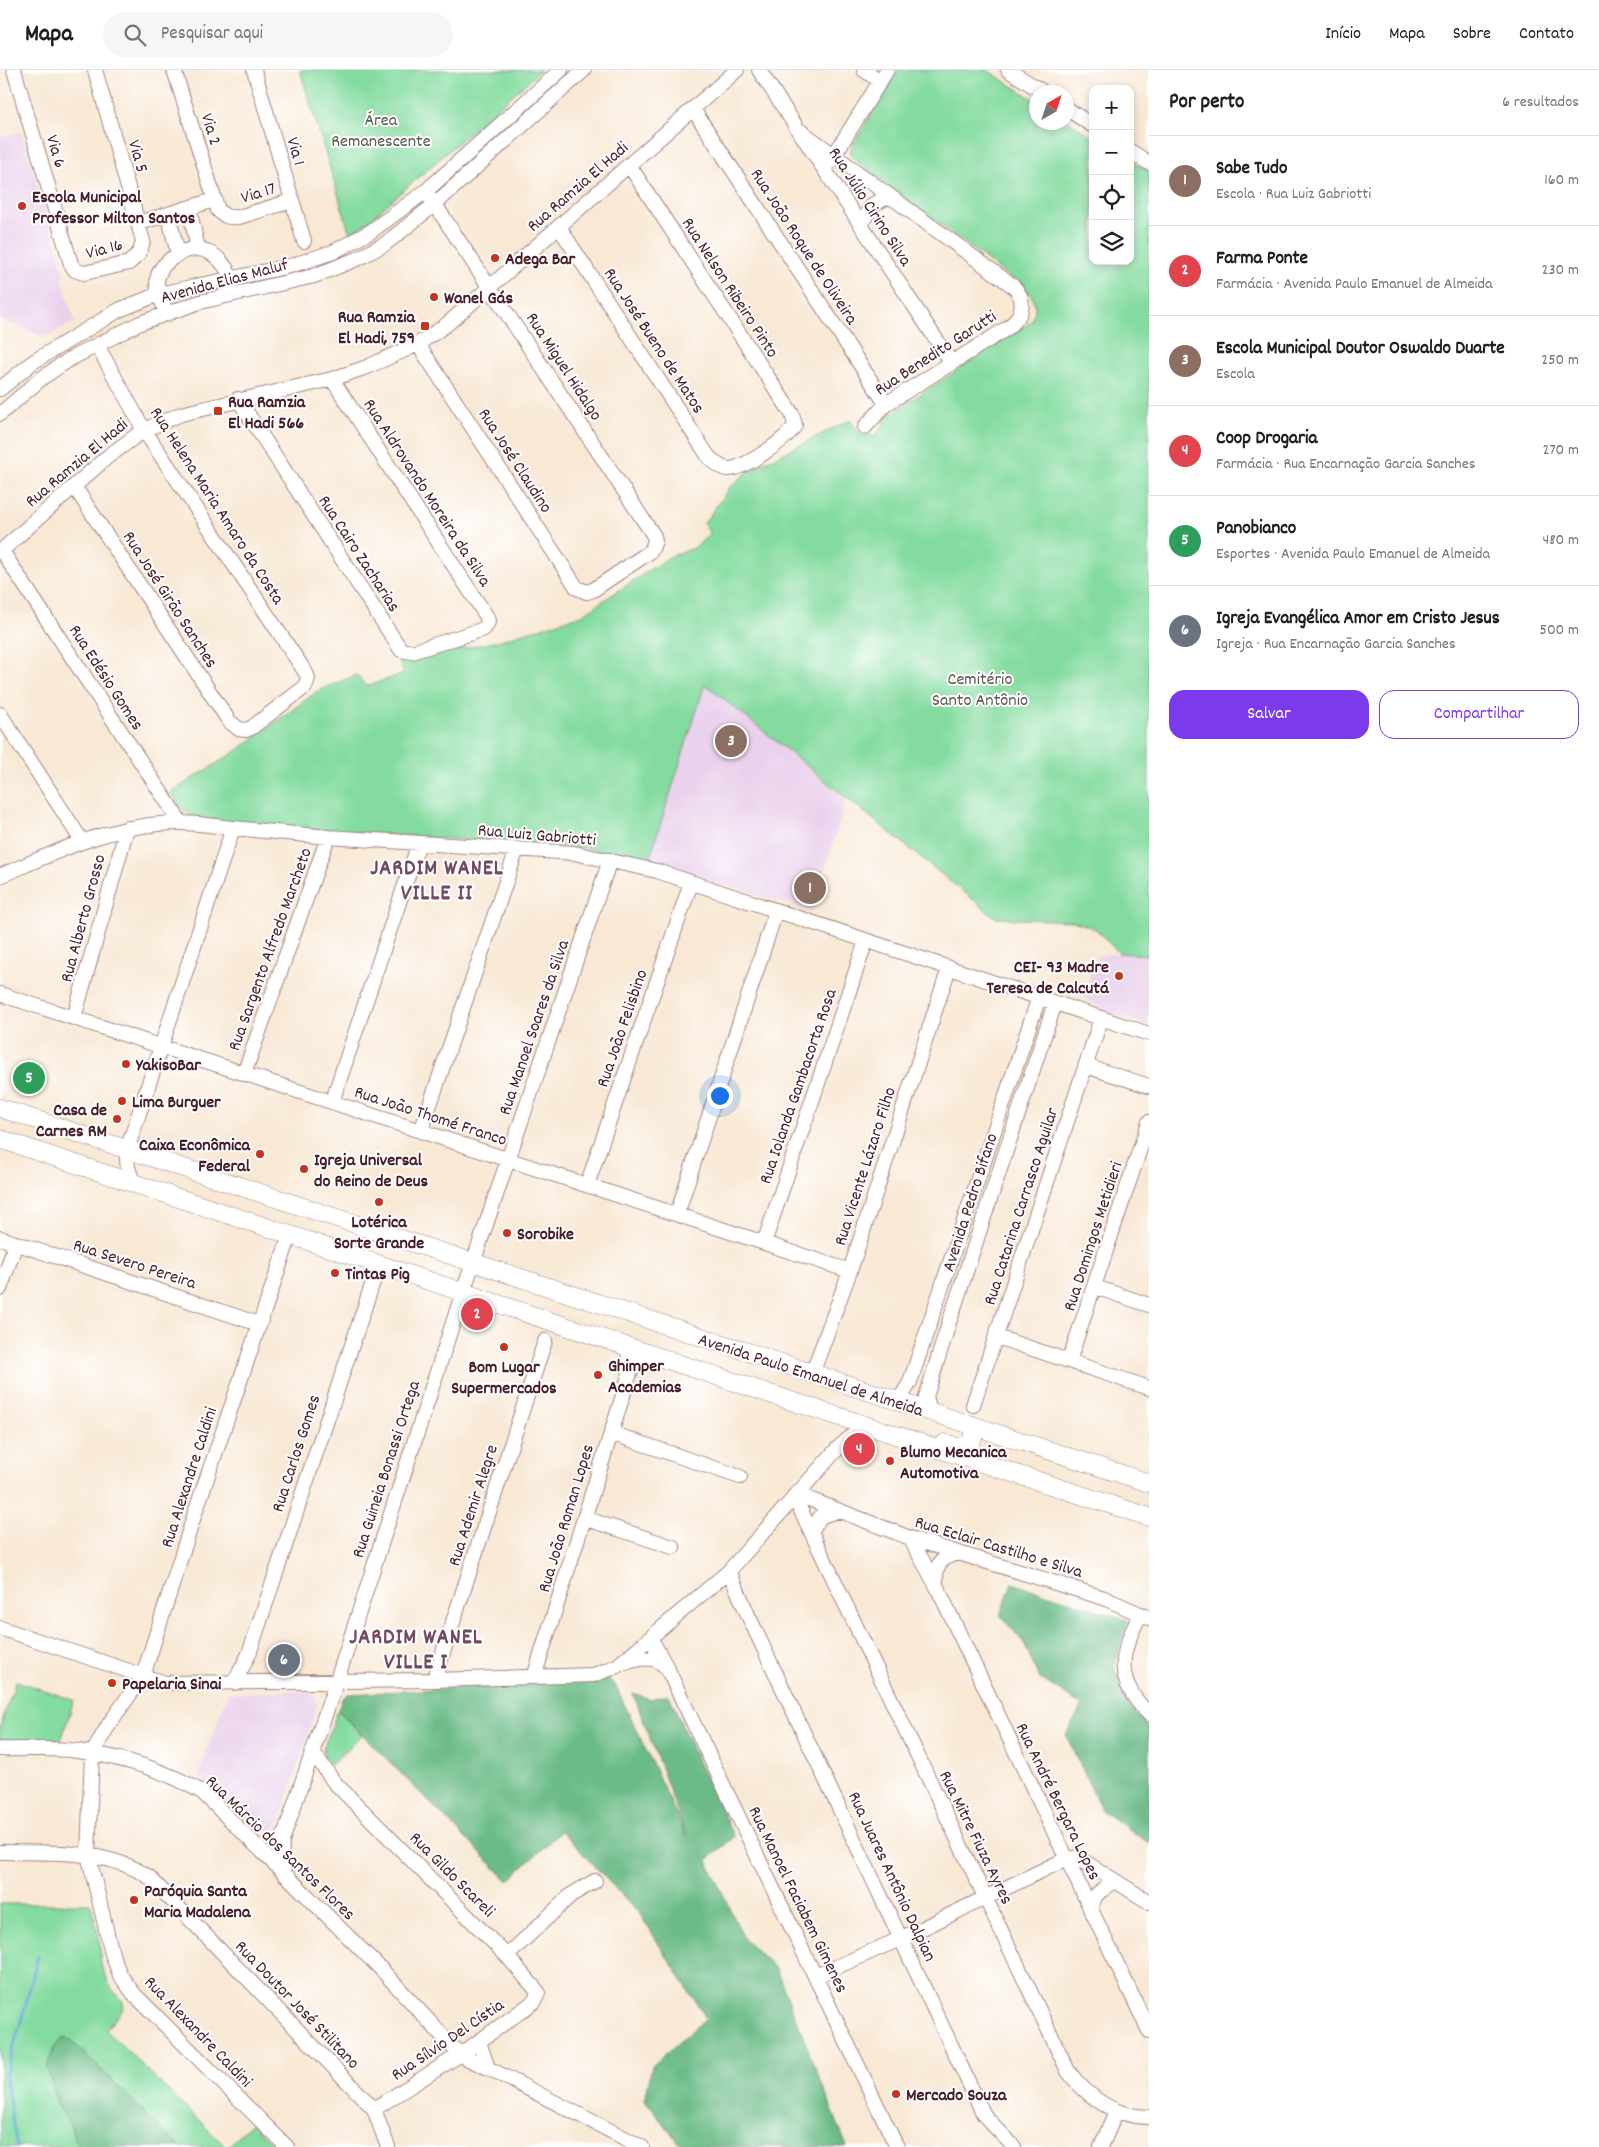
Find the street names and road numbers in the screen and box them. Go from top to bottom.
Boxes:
street label: Via 2 [193,111,226,149]
street label: Via 6 [38,132,71,171]
street label: Via 1 [279,135,311,169]
street label: Via 5 [120,137,153,176]
street label: Rua Ramzia El Hadi [522,137,635,239]
street label: Rua Júlio Cirino Silva [821,143,917,272]
street label: Rua João Roque de Oliveira [743,164,863,331]
street label: Via 17 [238,177,279,212]
street label: Rua Nelson Ribeiro Pinto [674,213,784,363]
street label: Via 16 [83,234,126,267]
street label: Avenida Elias Maluf [158,253,292,311]
street label: Rua José Bueno de Matos [596,263,710,419]
street label: Rua Benedito Garutti [870,305,1002,403]
street label: Rua Miguel Hidalgo [519,308,607,426]
street label: Rua Aldrovando Moreira da Silva [356,395,496,593]
street label: Rua Helena Maria Amaro da Costa [143,403,290,610]
street label: Rua José Claudino [471,404,557,519]
street label: Rua Ramzia El Hadi [21,413,134,514]
street label: Rua Cairo Zacharias [311,491,405,618]
street label: Rua José Girão Sanches [115,527,223,674]
street label: Rua Edésio Gomes [61,621,148,736]
street label: Rua Luiz Gabriotti [477,819,597,854]
street label: Rua Sargento Alfredo Marcheto [223,845,320,1055]
street label: Rua Alberto Grosso [55,852,113,985]
street label: Rua Manoel Soares da Silva [494,936,577,1119]
street label: Rua João Felisbino [591,966,655,1091]
street label: Rua Iolanda Gambacorta Rosa [754,985,845,1188]
street label: Rua João Thomé Franco [351,1081,510,1154]
street label: Rua Vicente Lázaro Filho [829,1084,904,1249]
street label: Rua Catarina Carrasco Aguilar [979,1104,1066,1309]
street label: Avenida Pedro Bifano [937,1130,1006,1275]
street label: Rua Domingos Metidieri [1058,1159,1130,1315]
street label: Rua Severo Pereira [69,1234,200,1297]
street label: Avenida Paulo Emanuel de Almeida [695,1328,926,1425]
street label: Rua Guineia Bonassi Ortega [347,1377,428,1562]
street label: Rua Carlos Gomes [267,1392,328,1516]
street label: Rua Alexandre Caldini [156,1404,225,1551]
street label: Rua João Roman Lopes [533,1441,602,1596]
street label: Rua Ademir Alegre [443,1442,506,1570]
street label: Rua Eclair Castilho e Silva [911,1511,1086,1586]
street label: Rua André Bergara Lopes [1008,1719,1106,1885]
street label: Rua Mitre Fiuza Ayres [931,1767,1018,1909]
street label: Rua Márcio dos Santos Flores [199,1770,360,1927]
street label: Rua Juares Antônio Dalpian [840,1788,941,1966]
street label: Rua Manoel Faciabem Gimenes [741,1803,853,1998]
street label: Rua Gildo Scareli [403,1827,500,1924]
street label: Rua Doutor José Stilitano [228,1936,364,2076]
street label: Rua Alexandre Caldini [137,1971,257,2094]
street label: Rua Sílvio Del Cístia [387,1994,510,2088]

